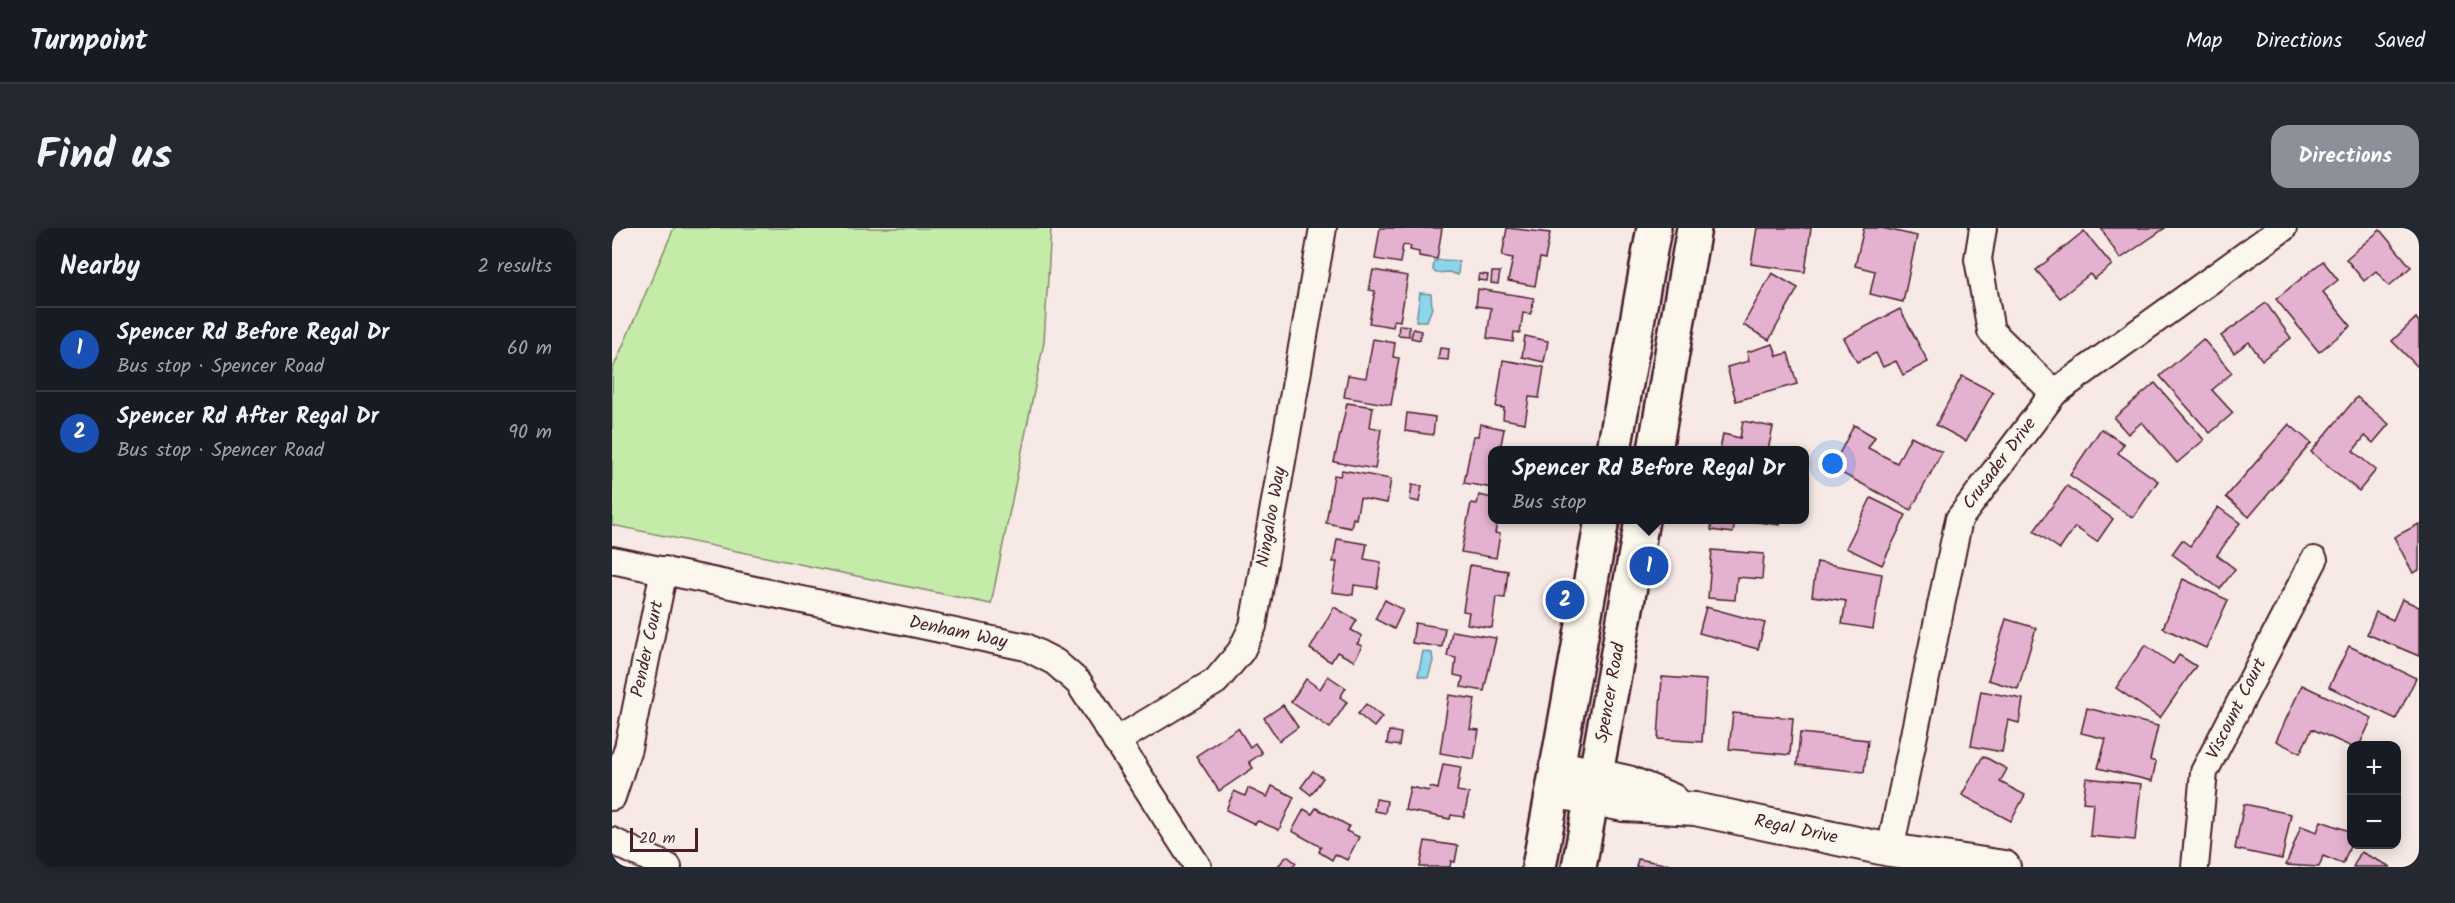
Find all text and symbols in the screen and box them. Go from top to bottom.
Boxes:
text: Turnpoint [30,19,148,64]
text: Map [2186,25,2222,58]
text: Directions [2255,25,2342,58]
text: Saved [2375,25,2425,58]
text: Find us [36,123,172,190]
button: Directions [2271,125,2419,188]
text: Nearby [60,246,140,288]
text: 2 results [477,251,552,283]
text: Spencer Rd Before Regal Dr [117,316,389,351]
text: 1 [76,333,83,365]
text: 60 m [507,333,552,365]
text: Bus stop · Spencer Road [117,351,324,383]
text: Spencer Rd After Regal Dr [117,400,379,435]
street label: Crusader Drive [1956,412,2044,516]
text: 2 [74,417,85,449]
text: 90 m [508,417,552,449]
text: Bus stop · Spencer Road [117,435,324,467]
popup [1488,446,1809,524]
your location [1818,449,1847,478]
text: Spencer Rd Before Regal Dr [1512,452,1785,487]
street label: Ningaloo Way [1249,464,1295,570]
text: Bus stop [1512,487,1586,519]
pin: 1 [1630,544,1668,588]
pin: 2 [1546,578,1584,622]
street label: Pender Court [624,597,673,700]
street label: Denham Way [906,608,1010,658]
street label: Spencer Road [1588,640,1634,745]
street label: Viscount Court [2199,652,2276,765]
map controls [2347,741,2401,849]
button: + [2347,741,2401,795]
button: − [2347,795,2401,849]
street label: Regal Drive [1752,807,1840,853]
scale bar [630,825,698,852]
text: 20 m [639,826,675,851]

